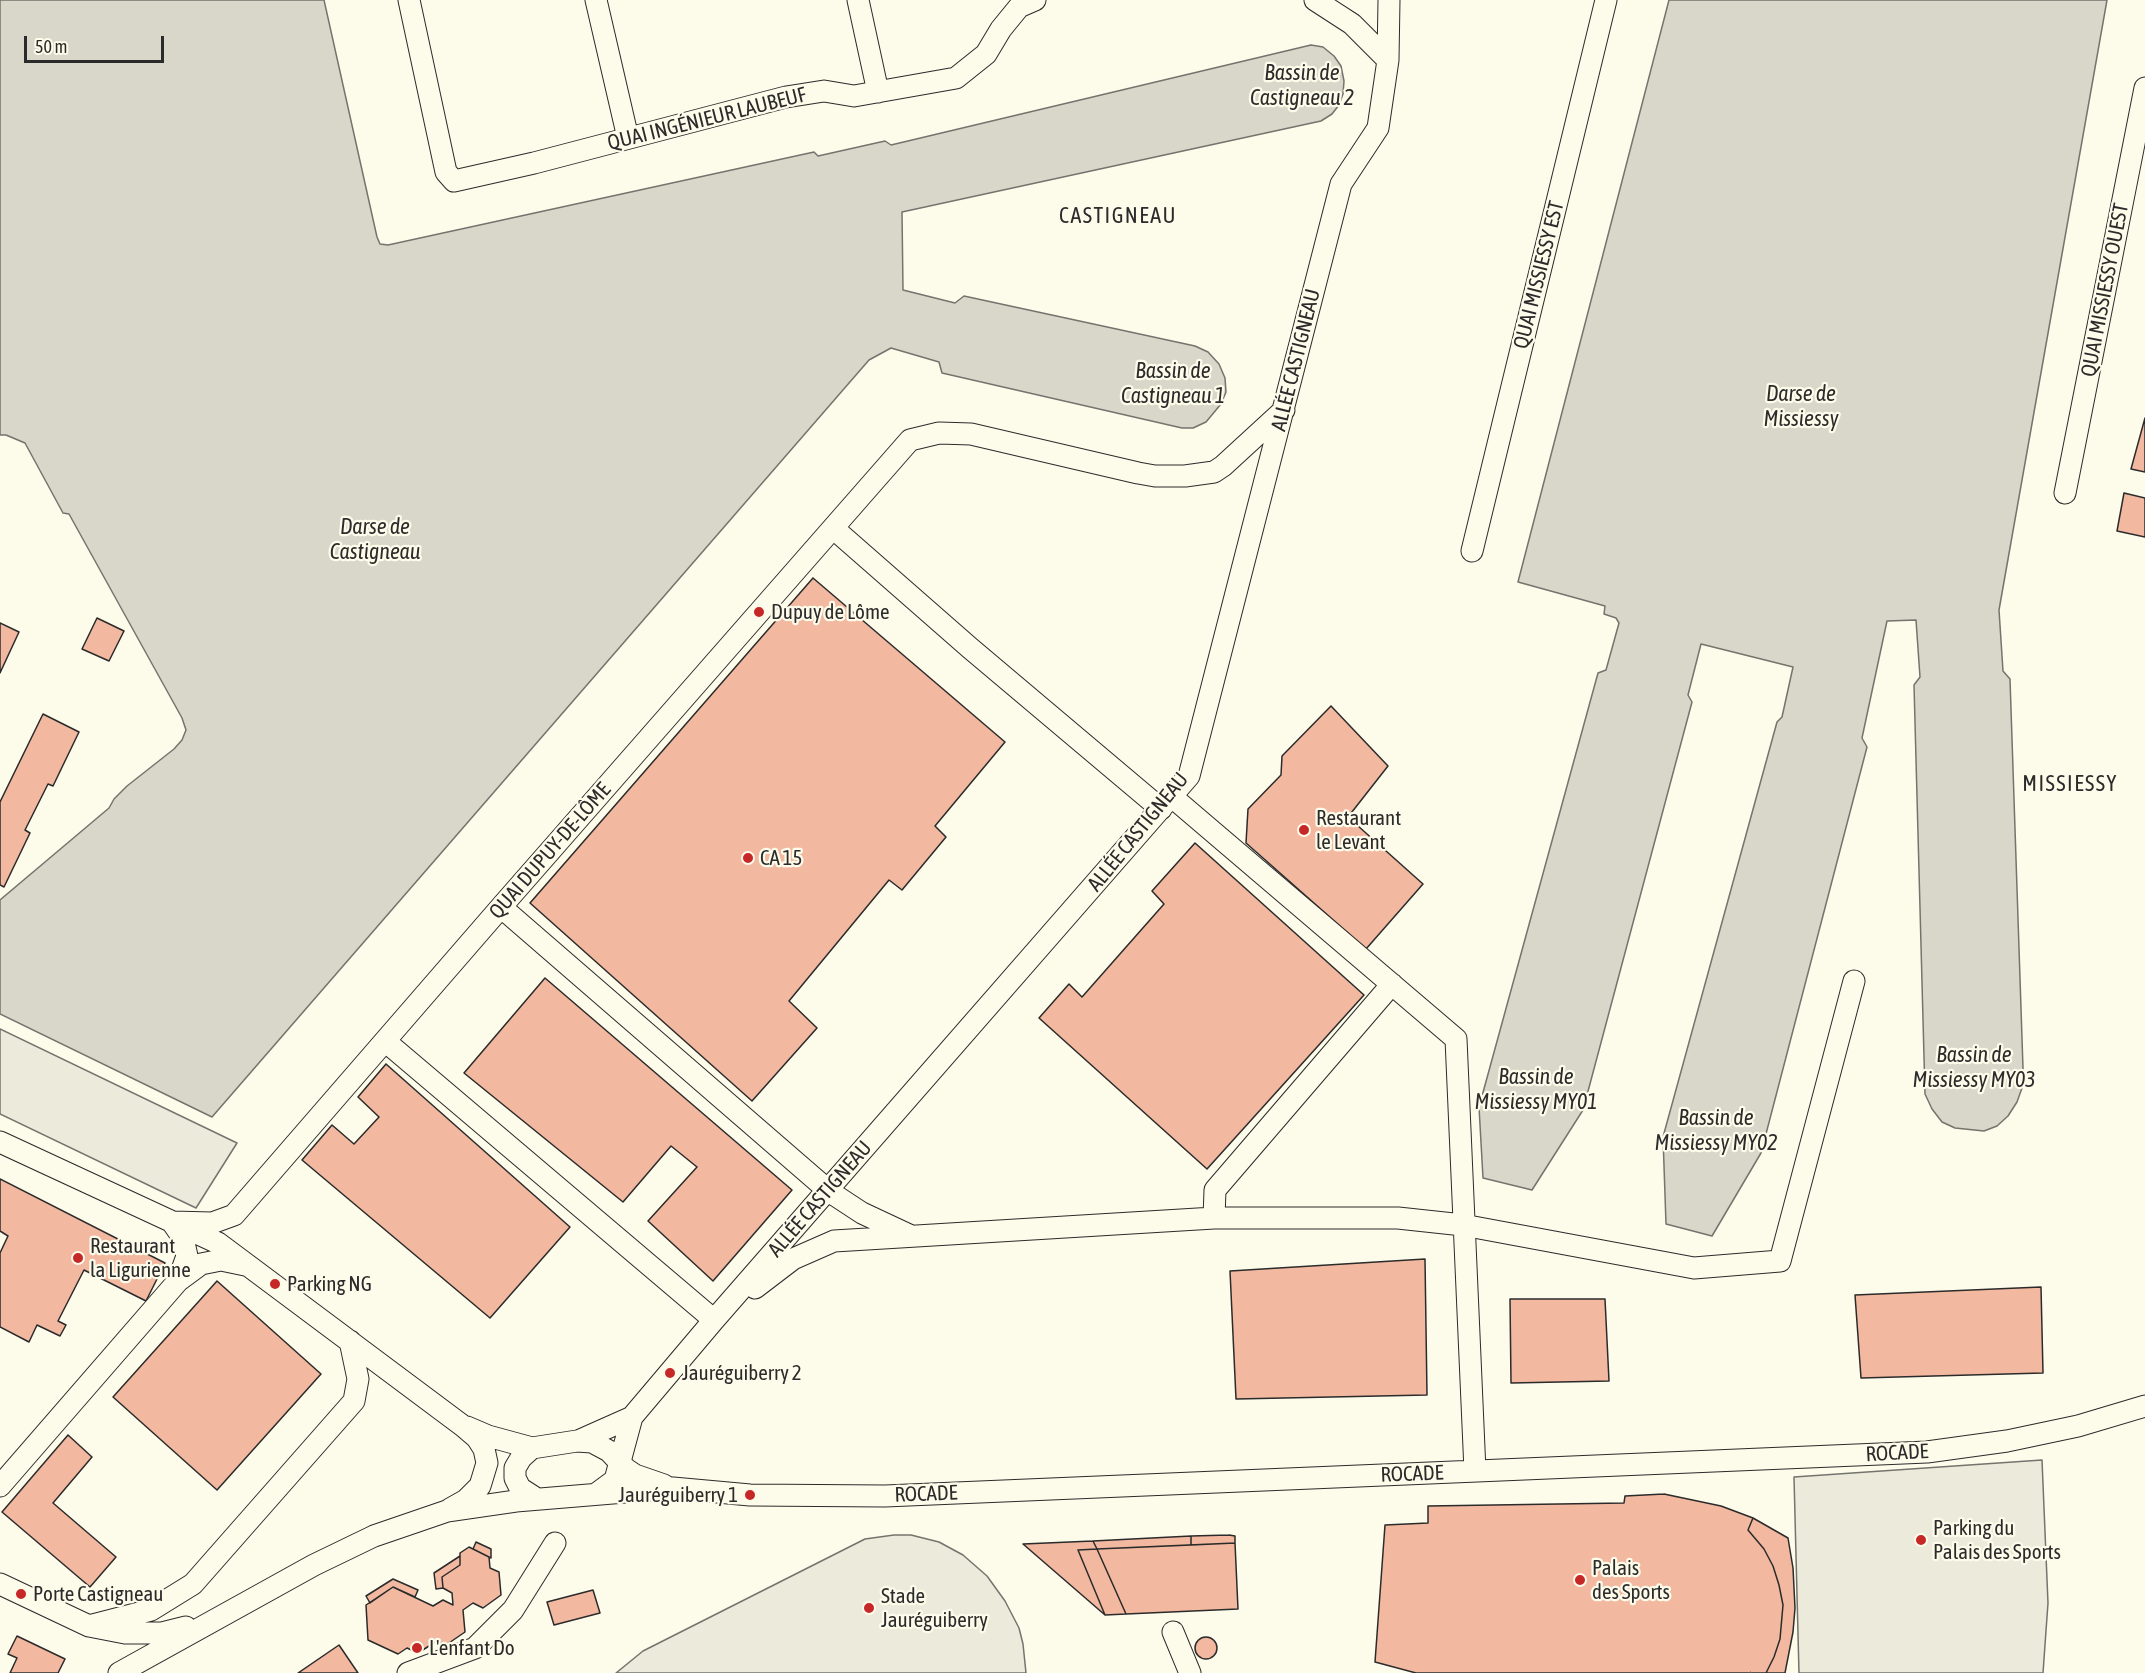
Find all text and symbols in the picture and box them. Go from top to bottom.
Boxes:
scale bar [27,24,166,62]
text: 50 m [35,36,67,57]
water label: Bassin de Castigneau 2 [1250,60,1354,112]
street label: QUAI INGÉNIEUR LAUBEUF [605,82,809,156]
street label: QUAI MISSIESSY EST [1508,199,1570,351]
street label: QUAI MISSIESSY OUEST [2076,201,2134,379]
district label: CASTIGNEAU [1059,203,1177,229]
street label: ALLÉE CASTIGNEAU [1266,286,1326,434]
water label: Bassin de Castigneau 1 [1121,358,1225,410]
water label: Darse de Missiessy [1764,381,1838,433]
water label: Darse de Castigneau [330,514,420,566]
place label: Dupuy de Lôme [771,599,890,625]
marker: Dupuy de Lôme [752,605,766,619]
street label: ALLÉE CASTIGNEAU [1082,767,1194,897]
district label: MISSIESSY [2022,771,2118,797]
street label: QUAI DUPUY-DE-LÔME [484,778,616,924]
place label: Restaurant le Levant [1316,805,1401,855]
marker: Restaurant le Levant [1297,823,1311,837]
place label: CA 15 [760,845,802,871]
marker: CA 15 [741,851,755,865]
water label: Bassin de Missiessy MY03 [1912,1042,2036,1094]
water label: Bassin de Missiessy MY01 [1474,1064,1598,1116]
water label: Bassin de Missiessy MY02 [1654,1105,1778,1156]
street label: ALLÉE CASTIGNEAU [763,1136,877,1262]
place label: Restaurant la Ligurienne [90,1233,191,1283]
marker: Restaurant la Ligurienne [71,1251,85,1265]
place label: Parking NG [287,1271,372,1297]
marker: Parking NG [268,1277,282,1291]
place label: Jauréguiberry 2 [682,1360,802,1386]
marker: Jauréguiberry 2 [663,1366,677,1380]
street label: ROCADE [1865,1439,1929,1467]
street label: ROCADE [1380,1460,1444,1488]
street label: ROCADE [894,1480,958,1508]
place label: Jauréguiberry 1 [618,1482,738,1508]
marker: Jauréguiberry 1 [743,1488,757,1502]
place label: Parking du Palais des Sports [1933,1515,2061,1565]
marker: Parking du Palais des Sports [1914,1533,1928,1547]
place label: Palais des Sports [1592,1555,1670,1605]
marker: Palais des Sports [1573,1573,1587,1587]
place label: Porte Castigneau [33,1581,163,1607]
place label: Stade Jauréguiberry [881,1583,988,1633]
marker: Porte Castigneau [14,1587,28,1601]
marker: Stade Jauréguiberry [862,1601,876,1615]
place label: L'enfant Do [429,1635,515,1661]
marker: L'enfant Do [410,1641,424,1655]

